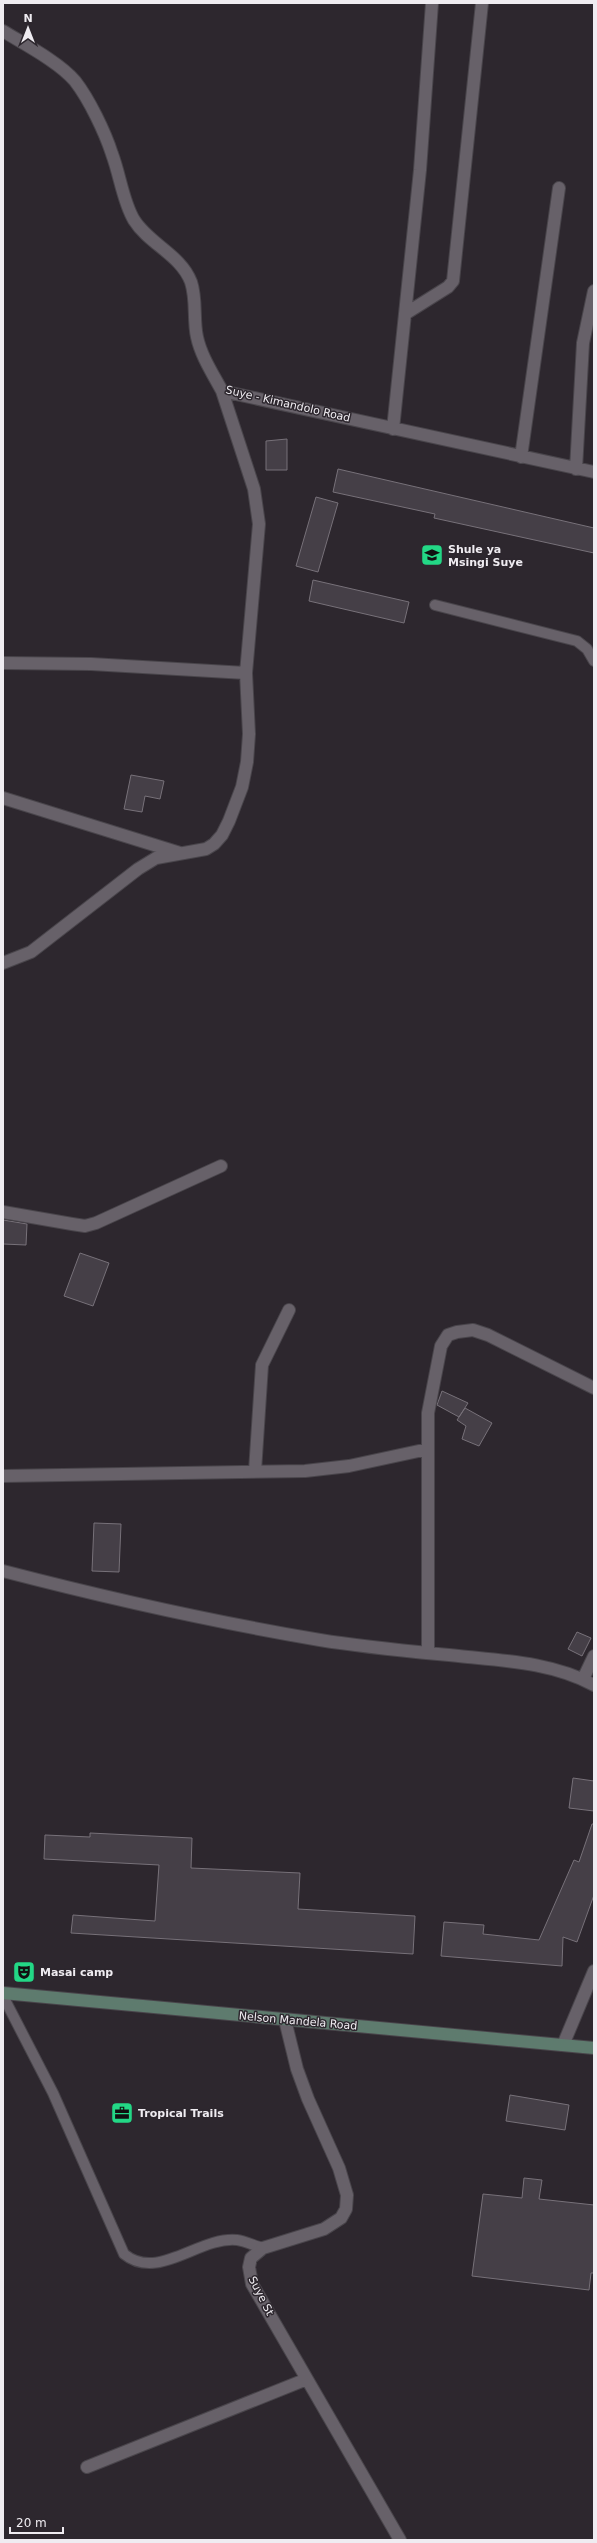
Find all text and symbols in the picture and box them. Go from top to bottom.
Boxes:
north arrow [8,8,48,48]
text: N [23,12,33,25]
street label: Suye - Kimandolo Road [224,383,352,425]
school or university icon: Shule ya Msingi Suye [419,542,445,568]
place label: Shule ya Msingi Suye [448,543,523,569]
theatre icon: Masai camp [11,1959,37,1985]
place label: Masai camp [40,1966,113,1979]
street label: Nelson Mandela Road [238,2009,358,2033]
office icon: Tropical Trails [109,2100,135,2126]
place label: Tropical Trails [138,2107,224,2120]
street label: Suye St [246,2274,277,2318]
scale bar [10,2509,63,2535]
text: 20 m [16,2516,47,2530]

